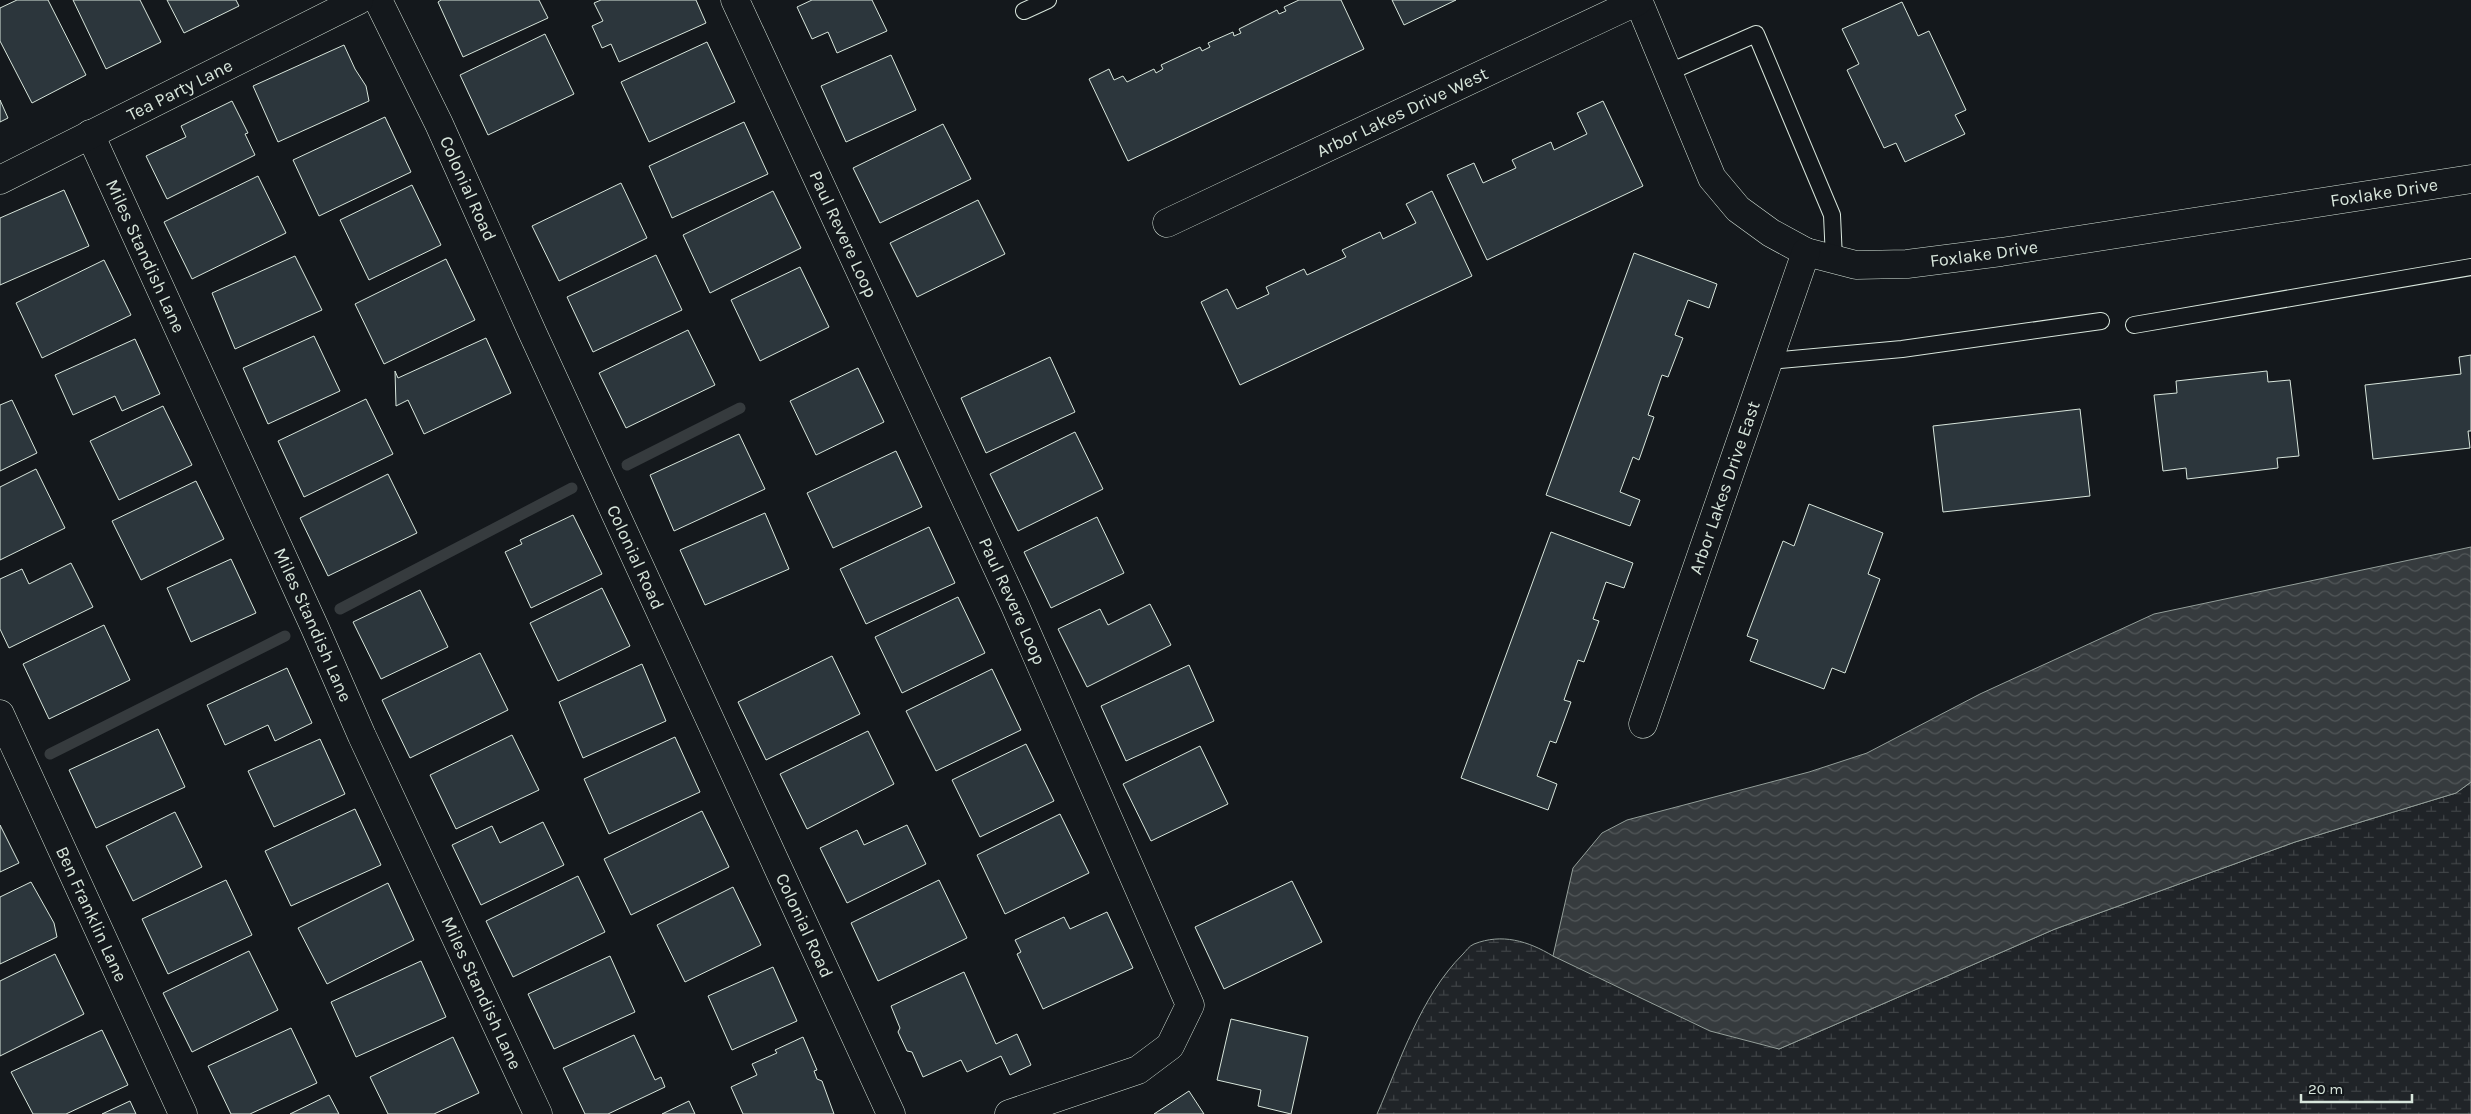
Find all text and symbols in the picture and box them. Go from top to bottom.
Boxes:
street label: Tea Party Lane [123,54,236,126]
street label: Arbor Lakes Drive West [1313,62,1492,162]
street label: Colonial Road [435,133,501,245]
street label: Paul Revere Loop [804,167,882,301]
street label: Foxlake Drive [2329,173,2440,212]
street label: Miles Standish Lane [101,176,190,336]
street label: Foxlake Drive [1929,235,2039,272]
street label: Arbor Lakes Drive East [1684,398,1765,577]
street label: Colonial Road [602,502,669,613]
street label: Paul Revere Loop [974,534,1050,668]
street label: Miles Standish Lane [269,544,357,705]
street label: Ben Franklin Lane [51,843,132,985]
street label: Colonial Road [771,870,838,981]
street label: Miles Standish Lane [437,913,527,1073]
scale bar [2301,1072,2412,1104]
text: 20 m [2308,1080,2343,1098]

